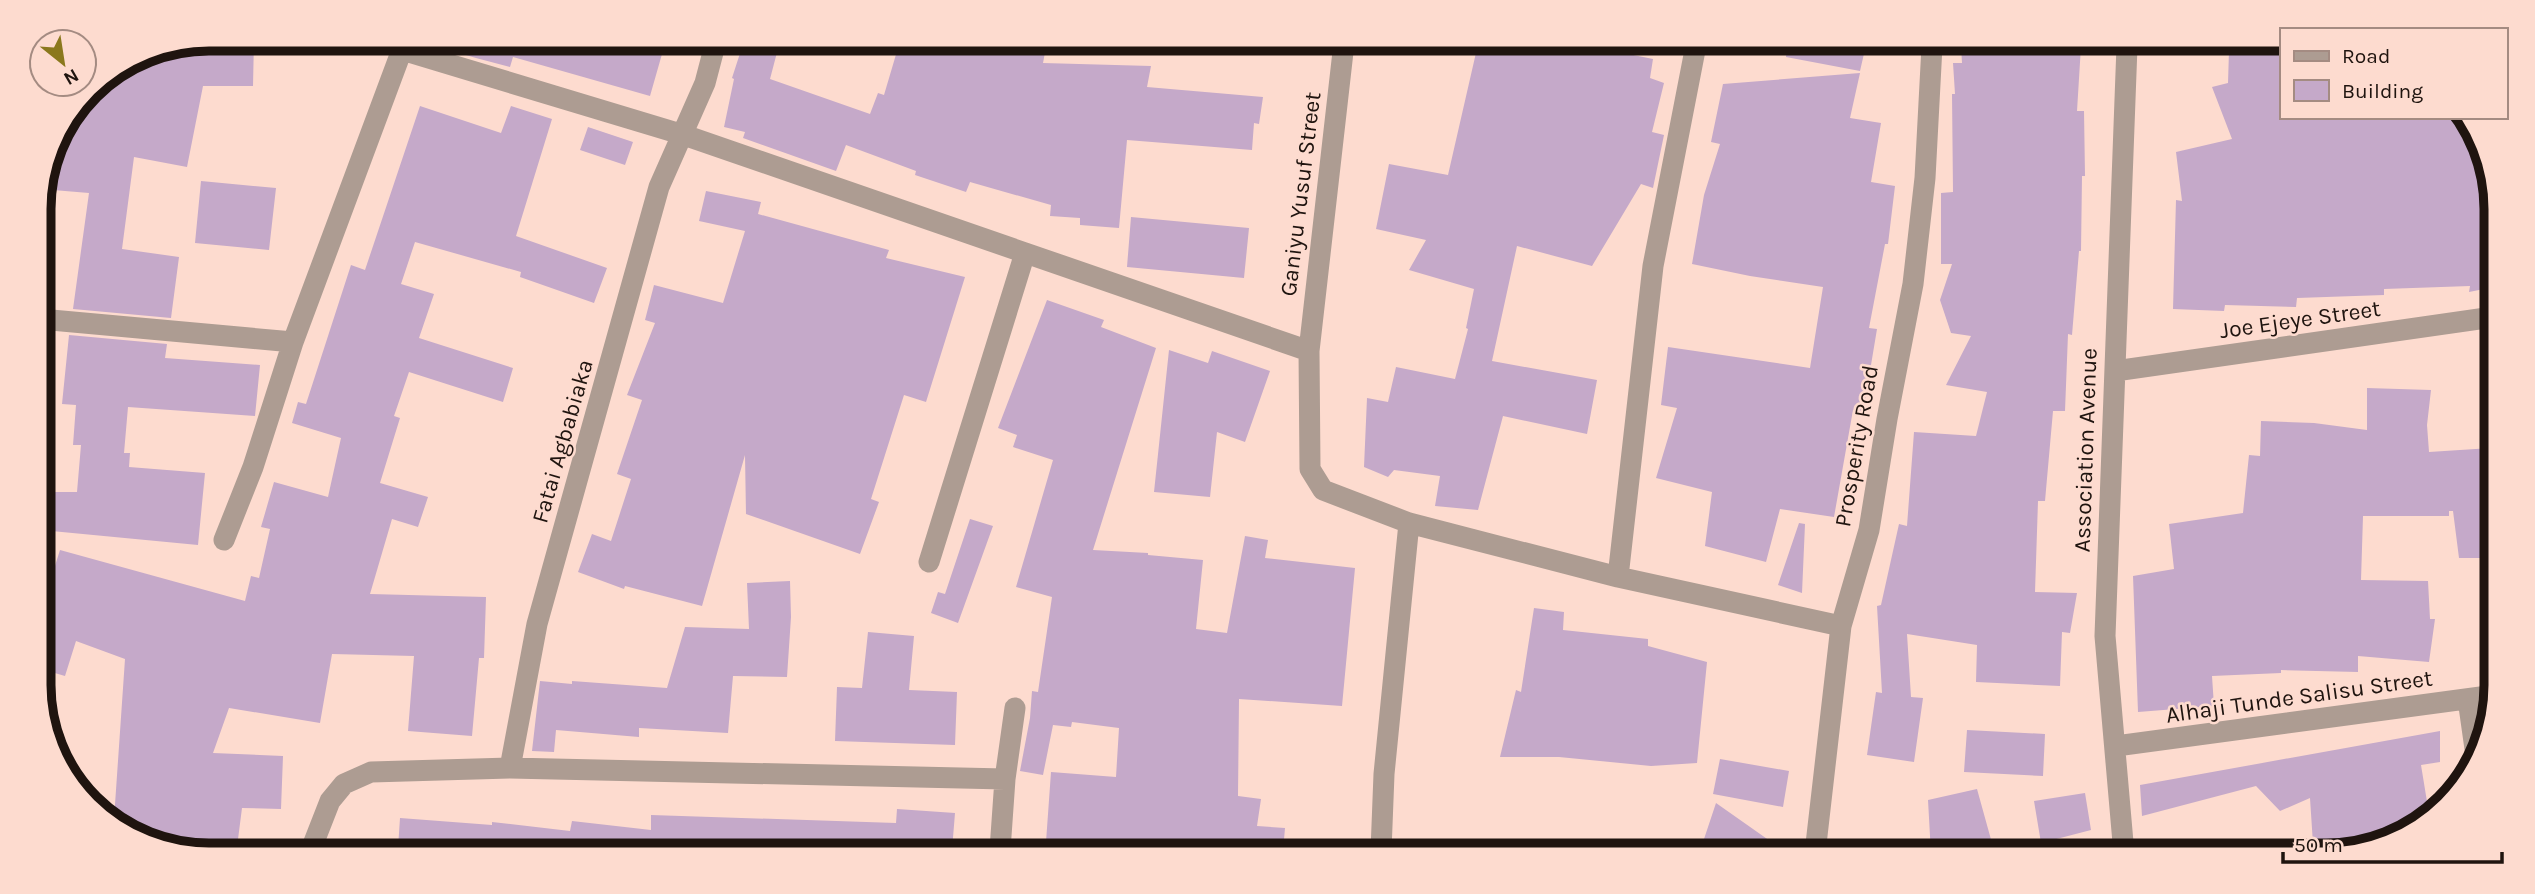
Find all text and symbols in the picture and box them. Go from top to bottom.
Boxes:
north arrow [28,28,98,98]
legend [2280,28,2507,119]
text: Road [2342,44,2390,68]
text: N [60,64,82,90]
text: Building [2342,79,2423,103]
street label: Ganiyu Yusuf Street [1275,90,1326,298]
street label: Joe Ejeye Street [2218,295,2383,344]
street label: Association Avenue [2068,347,2103,553]
street label: Fatai Agbabiaka [526,356,599,526]
street label: Prosperity Road [1829,363,1884,529]
street label: Alhaji Tunde Salisu Street [2164,664,2434,729]
scale bar [2283,820,2502,864]
text: 50 m [2294,833,2343,857]

